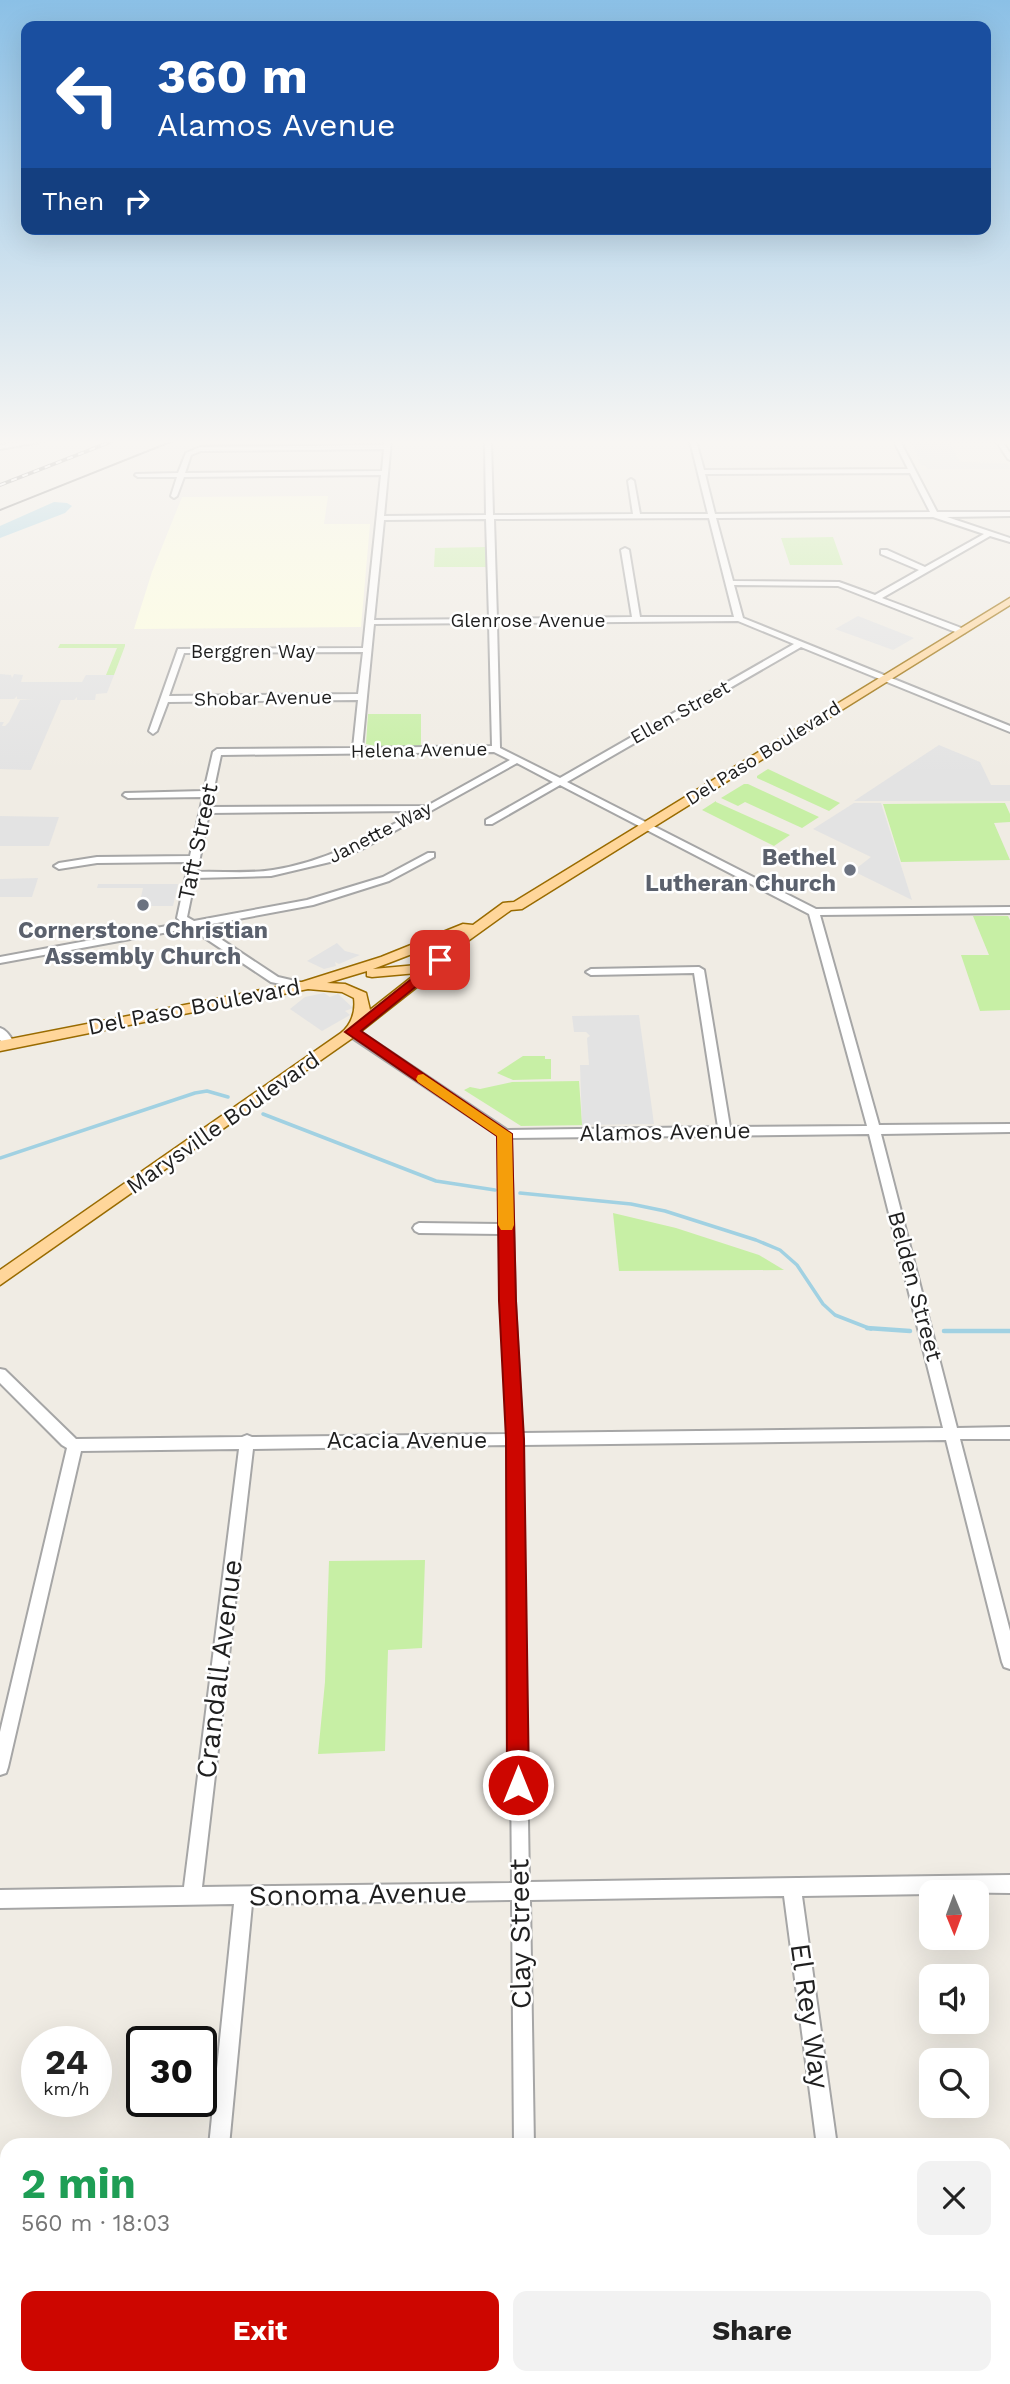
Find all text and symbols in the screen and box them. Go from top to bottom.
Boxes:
text: 360 m [157,47,308,105]
icon: left [42,49,133,140]
text: Alamos Avenue [157,106,395,144]
icon: right [118,182,156,220]
text: Then [42,186,104,216]
street label: Glenrose Avenue [450,609,606,632]
street label: Berggren Way [191,640,315,663]
street label: Ellen Street [626,675,734,749]
street label: Shobar Avenue [194,685,332,711]
street label: Del Paso Boulevard [681,696,845,810]
street label: Helena Avenue [351,737,487,763]
street label: Taft Street [172,781,224,903]
street label: Janette Way [325,796,436,868]
place label: Bethel Lutheran Church [645,844,836,897]
marker: Bethel Lutheran Church [842,862,858,878]
marker: Cornerstone Christian Assembly Church [135,897,151,913]
place label: Cornerstone Christian Assembly Church [18,917,268,970]
pin [410,930,470,990]
icon: arrive [421,941,459,979]
street label: Del Paso Boulevard [85,973,303,1041]
street label: Marysville Boulevard [121,1046,325,1200]
street label: Alamos Avenue [579,1117,751,1147]
street label: Belden Street [882,1208,948,1364]
street label: Acacia Avenue [327,1427,487,1454]
street label: Crandall Avenue [189,1558,249,1780]
position arrow [481,1748,555,1822]
street label: Clay Street [502,1858,538,2009]
street label: Sonoma Avenue [249,1876,467,1912]
north arrow [919,1880,989,1950]
map controls [919,1880,989,2118]
street label: El Rey Way [783,1941,837,2091]
button: sound [919,1964,989,2034]
speed limit sign: 30 [126,2026,217,2117]
text: 24 [45,2041,88,2083]
button: search [919,2048,989,2118]
text: km/h [43,2078,90,2099]
text: 2 min [21,2159,136,2208]
button: close [917,2161,991,2235]
text: 560 m · 18:03 [21,2210,170,2237]
button: Exit [21,2291,499,2371]
button: Share [513,2291,991,2371]

